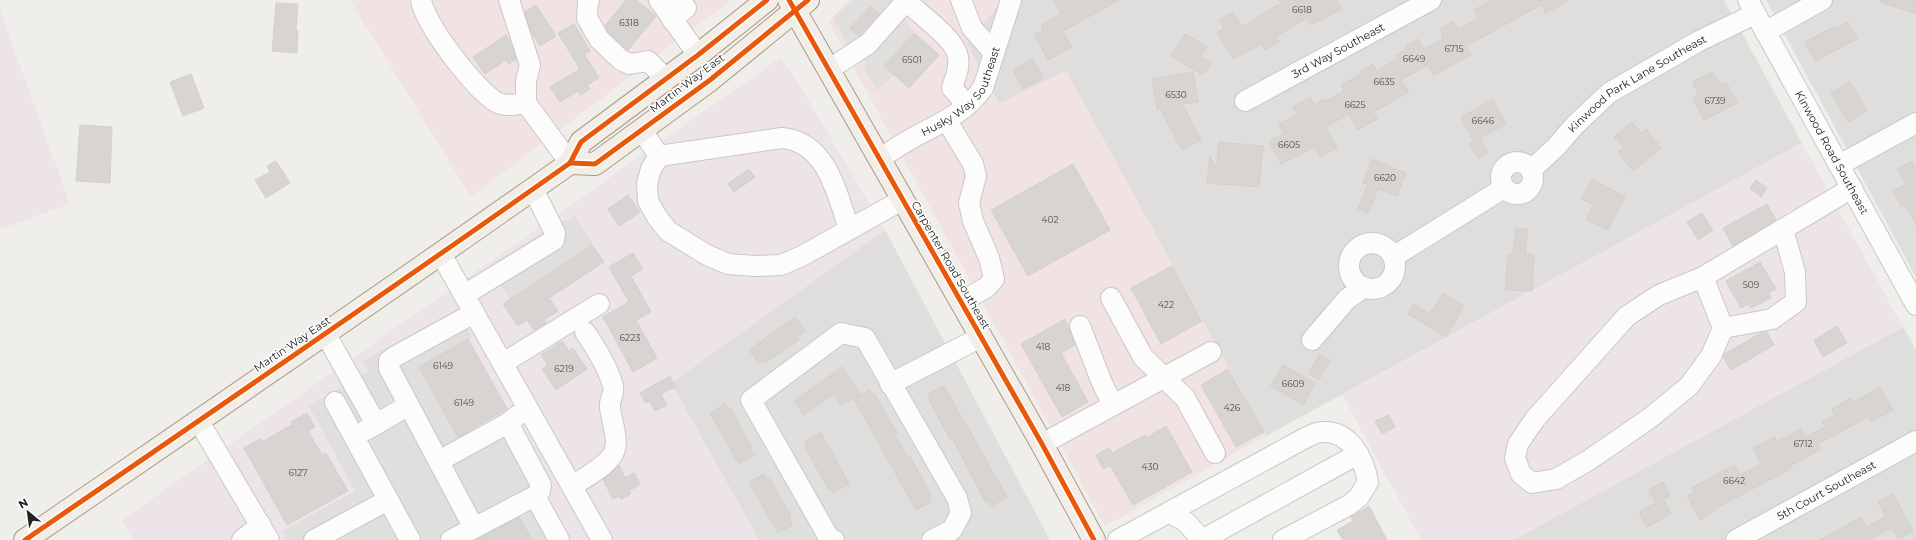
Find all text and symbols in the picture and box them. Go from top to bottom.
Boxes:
house number: 6618 [1292,4,1312,15]
house number: 6318 [619,17,639,28]
street label: 3rd Way Southeast [1289,19,1387,81]
street label: Kinwood Park Lane Southeast [1565,31,1709,136]
house number: 6715 [1444,43,1464,54]
street label: Husky Way Southeast [919,45,1003,139]
street label: Martin Way East [647,50,727,116]
house number: 6649 [1403,53,1426,64]
house number: 6501 [902,54,922,65]
house number: 6635 [1373,76,1395,87]
street label: Kinwood Road Southeast [1792,88,1872,217]
house number: 6530 [1165,89,1187,100]
house number: 6739 [1704,95,1726,106]
house number: 6625 [1344,99,1366,110]
house number: 6646 [1472,115,1495,126]
house number: 6605 [1278,139,1300,150]
house number: 6620 [1374,172,1396,183]
street label: Carpenter Road Southeast [909,198,994,332]
house number: 402 [1041,214,1059,225]
house number: 509 [1743,279,1760,290]
house number: 422 [1158,299,1174,310]
street label: Martin Way East [251,313,334,375]
house number: 6223 [620,332,640,343]
house number: 418 [1036,341,1051,352]
house number: 6149 [433,360,454,371]
house number: 6219 [554,363,574,374]
house number: 6609 [1282,378,1305,389]
house number: 418 [1056,382,1071,393]
house number: 6149 [454,397,475,408]
house number: 426 [1224,402,1241,413]
house number: 6712 [1793,438,1813,449]
street label: 5th Court Southeast [1774,457,1879,523]
house number: 430 [1142,461,1158,472]
house number: 6127 [288,467,308,478]
house number: 6642 [1723,475,1745,486]
north arrow [8,492,48,532]
text: N [16,495,30,512]

